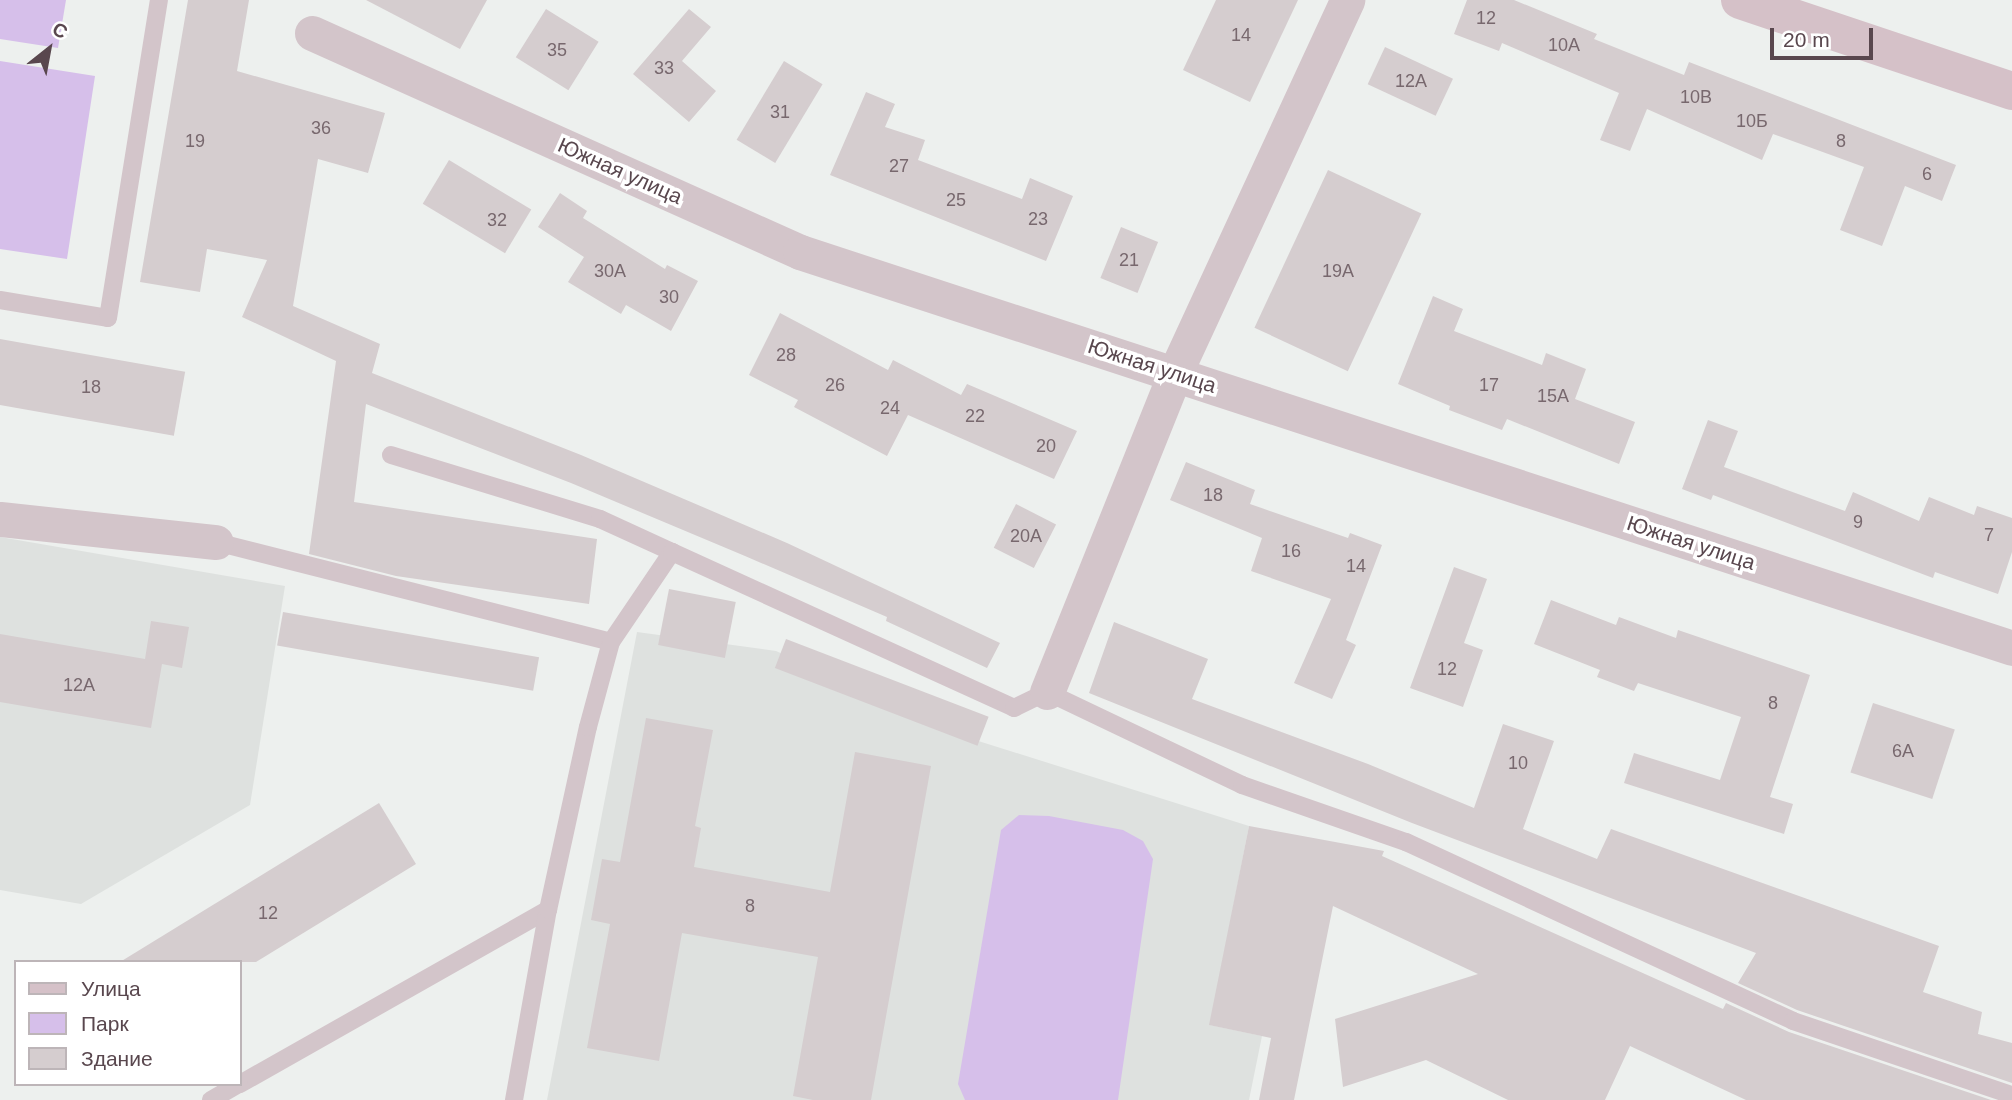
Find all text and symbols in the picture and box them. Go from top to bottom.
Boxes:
house number: 12 [1476,7,1496,29]
north arrow [14,14,84,84]
scale bar [1774,14,1877,58]
text: С [49,18,71,43]
house number: 14 [1231,24,1251,46]
text: 20 m [1783,28,1830,51]
house number: 10А [1548,34,1580,56]
house number: 35 [547,39,567,61]
house number: 33 [654,57,674,79]
house number: 12А [1395,70,1427,92]
house number: 10В [1680,86,1712,108]
house number: 31 [770,101,790,123]
house number: 10Б [1736,110,1768,132]
house number: 36 [311,117,331,139]
house number: 19 [185,130,205,152]
house number: 8 [1836,130,1846,152]
street label: Южная улица [554,132,686,210]
house number: 27 [889,155,909,177]
house number: 6 [1922,163,1932,185]
house number: 25 [946,189,966,211]
house number: 23 [1028,208,1048,230]
house number: 32 [487,209,507,231]
house number: 21 [1119,249,1139,271]
house number: 30А [594,260,626,282]
house number: 19А [1322,260,1354,282]
house number: 30 [659,286,679,308]
street label: Южная улица [1085,333,1219,399]
house number: 28 [776,344,796,366]
house number: 26 [825,374,845,396]
house number: 17 [1479,374,1499,396]
house number: 18 [81,376,101,398]
house number: 15А [1537,385,1569,407]
house number: 24 [880,397,900,419]
house number: 22 [965,405,985,427]
house number: 20 [1036,435,1056,457]
house number: 18 [1203,484,1223,506]
street label: Южная улица [1624,510,1758,576]
house number: 9 [1853,511,1863,533]
house number: 7 [1984,524,1994,546]
house number: 20А [1010,525,1042,547]
house number: 16 [1281,540,1301,562]
house number: 14 [1346,555,1366,577]
house number: 12 [1437,658,1457,680]
house number: 12А [63,674,95,696]
house number: 8 [1768,692,1778,714]
house number: 6А [1892,740,1914,762]
house number: 10 [1508,752,1528,774]
house number: 8 [745,895,755,917]
house number: 12 [258,902,278,924]
legend [14,960,242,1086]
text: Улица [81,977,141,1000]
text: Парк [81,1012,129,1035]
text: Здание [81,1047,153,1070]

